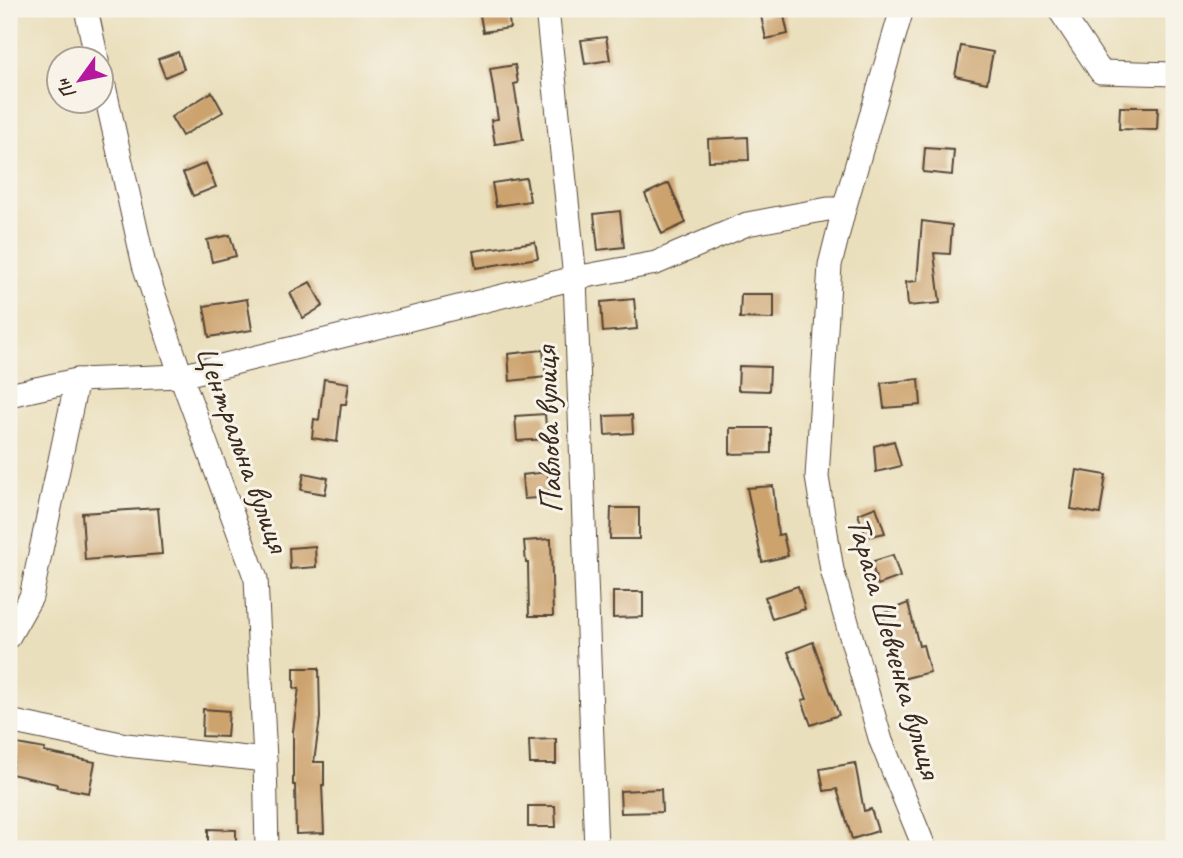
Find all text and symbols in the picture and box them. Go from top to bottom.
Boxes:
north arrow [46,46,116,116]
text: Пн [50,73,82,104]
street label: Центральна вулиця [186,339,301,560]
street label: Павлова вулиця [524,343,572,514]
street label: Тараса Шевченка вулиця [838,512,953,785]

